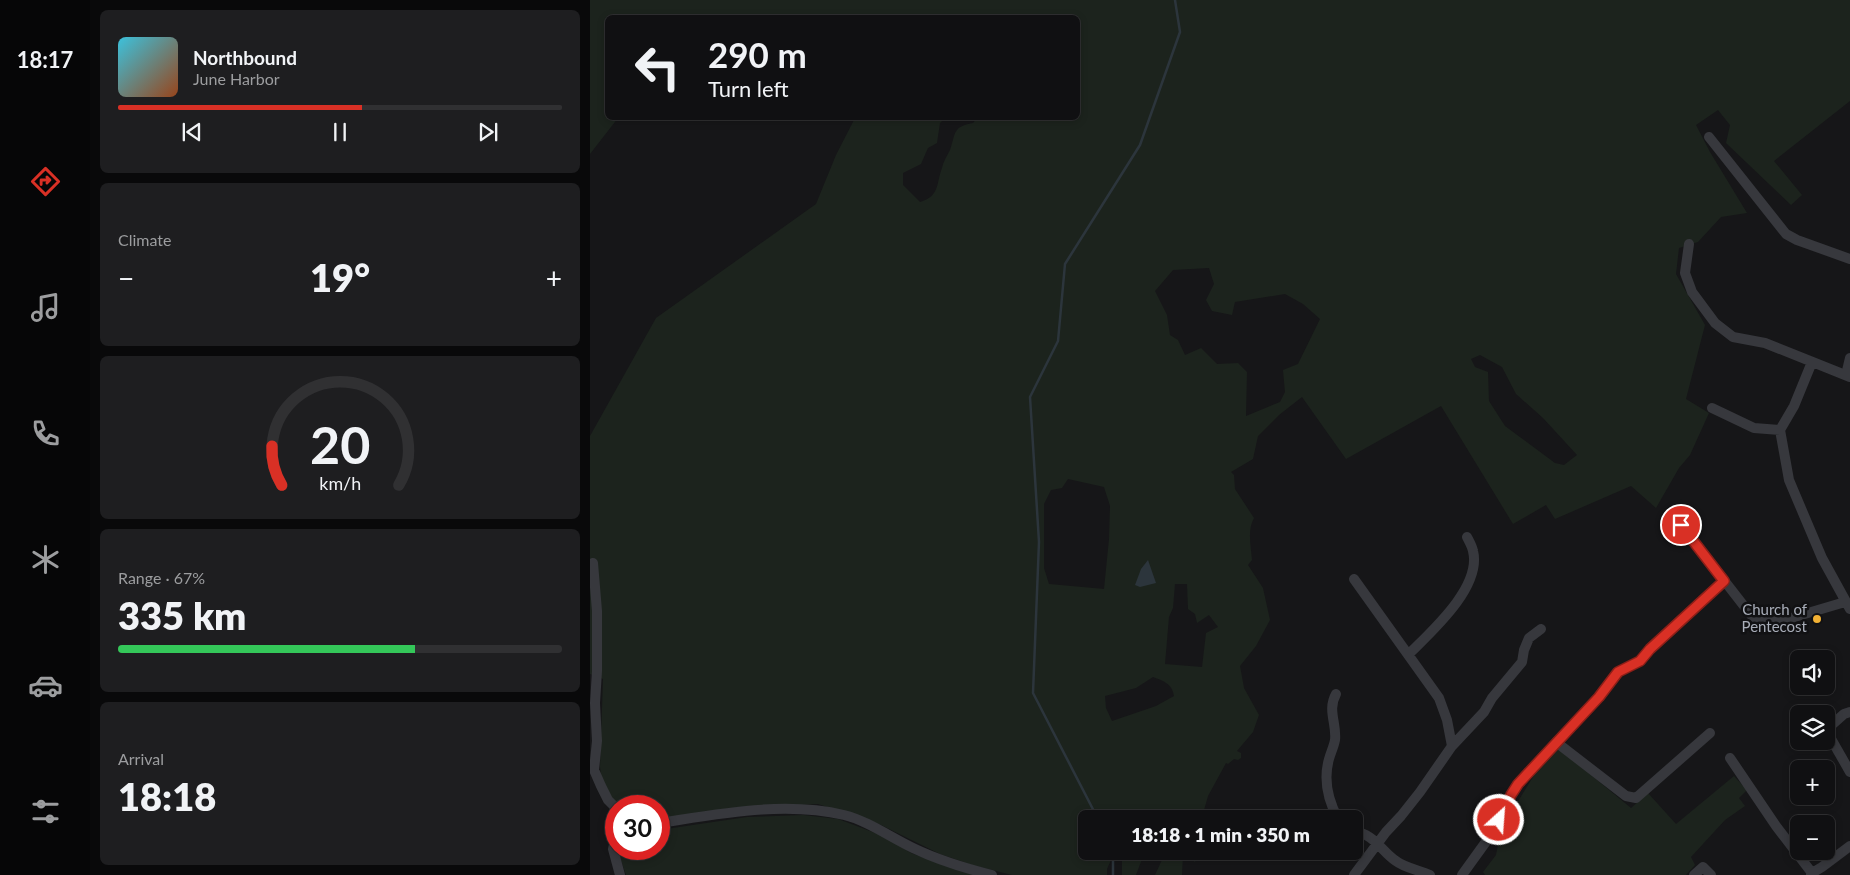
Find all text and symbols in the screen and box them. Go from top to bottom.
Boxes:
text: 290 m [708,33,807,75]
icon: left [625,35,690,100]
text: 18:17 [17,46,73,73]
text: Northbound [193,46,297,69]
text: June Harbor [193,69,280,88]
text: Turn left [708,75,789,102]
icon: previous [178,118,206,146]
icon: pause [326,118,354,146]
icon: next [474,118,502,146]
icon: directions [28,164,63,199]
text: Climate [118,230,171,249]
text: 19° [310,254,370,300]
text: − [118,261,134,295]
text: + [546,261,562,295]
icon: music [28,290,63,325]
text: 20 [310,413,370,475]
icon: phone [28,416,63,451]
text: km/h [319,472,361,494]
pin [1660,504,1702,546]
icon: arrive [1667,511,1695,539]
icon: climate [28,542,63,577]
text: Range · 67% [118,568,205,587]
text: 335 km [118,592,246,638]
place label: Church of Pentecost [1742,600,1808,635]
marker: Church of Pentecost [1811,613,1823,625]
map controls [1790,650,1835,860]
button: sound [1790,650,1835,695]
icon: car [28,668,63,703]
button: layers [1790,705,1835,750]
text: Arrival [118,749,164,768]
button: + [1790,760,1835,805]
text: 18:18 [118,773,216,819]
position arrow [1472,793,1524,845]
icon: filters [28,794,63,829]
speed limit sign: 30 [605,795,670,860]
button: − [1790,815,1835,860]
text: 18:18 · 1 min · 350 m [1131,823,1310,846]

